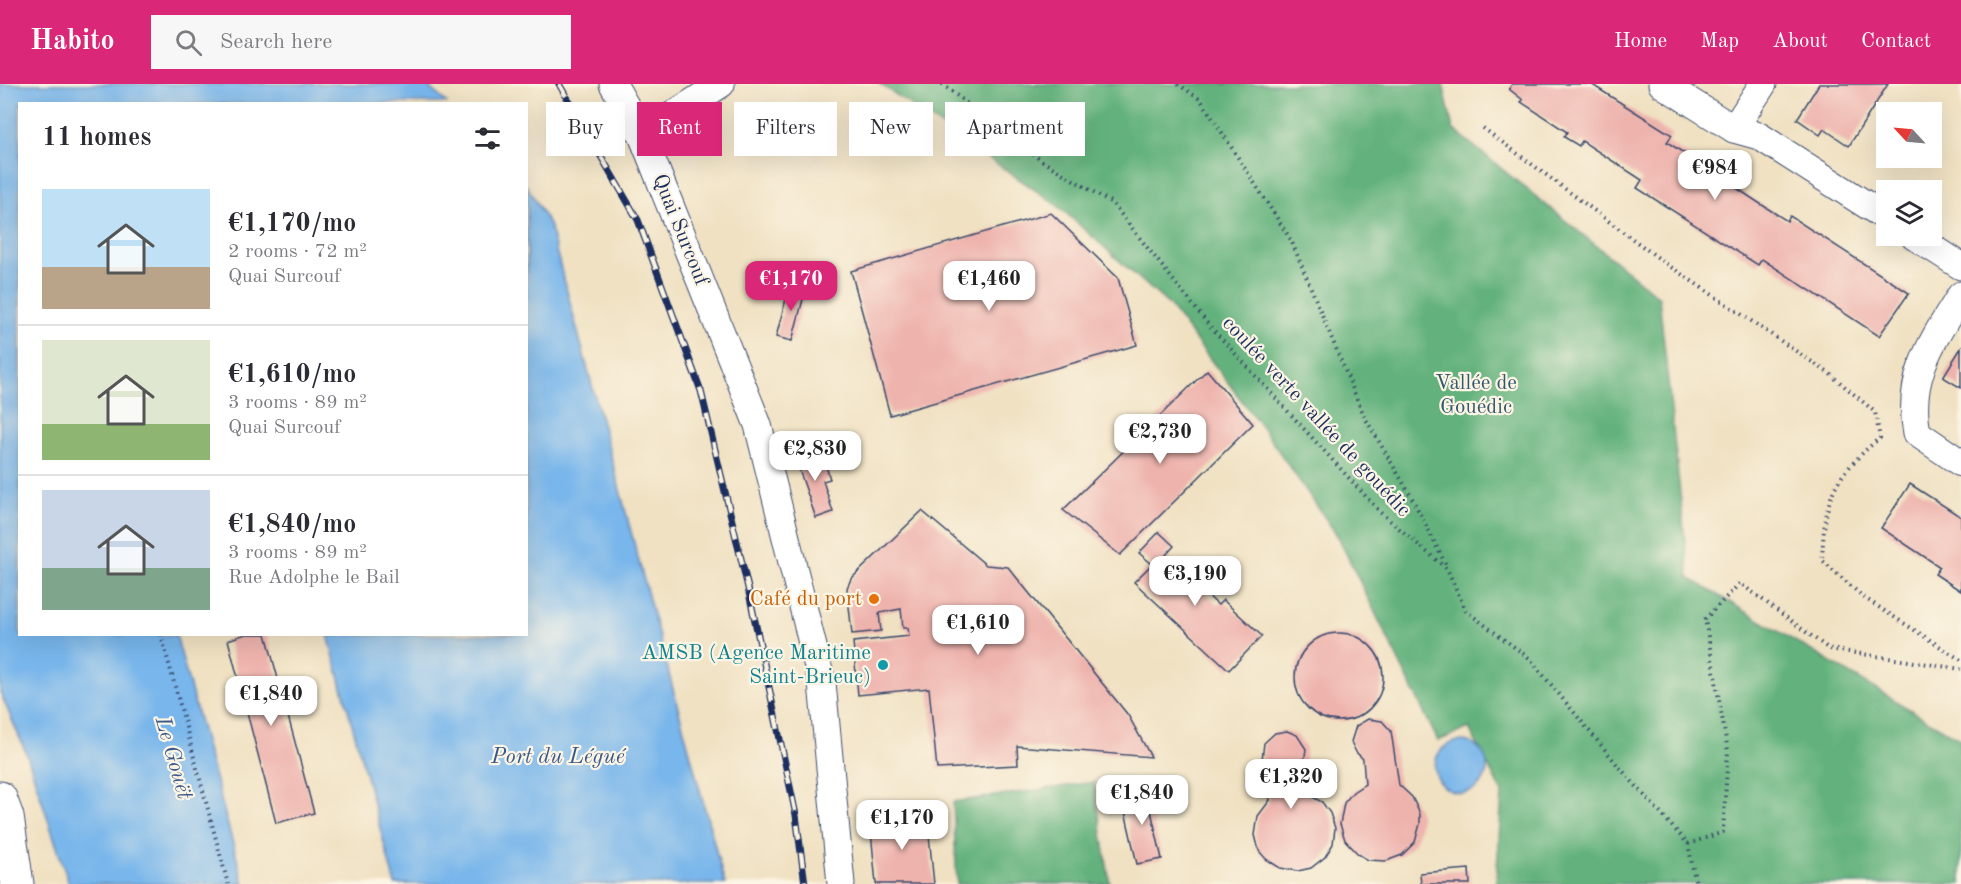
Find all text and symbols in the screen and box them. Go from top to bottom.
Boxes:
search box [151,15,571,69]
icon: search [172,26,205,59]
text: Habito [30,28,115,56]
text: Search here [220,31,332,53]
text: Home [1614,31,1667,52]
text: Map [1700,31,1739,52]
text: About [1772,31,1828,52]
text: Contact [1861,31,1931,52]
chip: Buy [546,102,625,156]
chip: Rent [637,102,722,156]
chip: Filters [734,102,837,156]
chip: New [849,102,933,156]
chip: Apartment [945,102,1085,156]
north arrow [1876,102,1942,168]
map controls [1876,102,1942,246]
icon: filters [471,122,504,155]
text: 11 homes [42,125,151,151]
pin: €984 [1679,150,1751,201]
text: €984 [1692,159,1738,179]
street label: Quai Surcouf [648,171,712,290]
button: layers [1876,180,1942,246]
text: €1,170/mo [228,211,356,237]
icon: home [90,213,162,285]
text: 2 rooms · 72 m² [228,242,367,262]
pin: €1,170 [742,261,840,312]
pin: €1,460 [940,261,1038,312]
text: Quai Surcouf [228,267,341,287]
text: €1,170 [759,270,823,290]
text: €1,460 [957,270,1021,290]
street label: coulée verte vallée de gouédic [1218,313,1414,521]
text: €1,610/mo [228,362,356,388]
icon: home [90,364,162,436]
park label: Vallée de Gouédic [1435,373,1517,418]
text: 3 rooms · 89 m² [228,393,367,413]
pin: €2,730 [1111,414,1209,465]
text: Quai Surcouf [228,418,341,438]
text: €2,730 [1128,423,1192,443]
pin: €2,830 [766,431,864,482]
text: €2,830 [783,440,847,460]
text: €1,840/mo [228,512,356,538]
icon: home [90,514,162,586]
text: 3 rooms · 89 m² [228,543,367,563]
pin: €3,190 [1146,556,1244,607]
text: €3,190 [1163,565,1227,585]
text: Rue Adolphe le Bail [228,568,400,588]
place label: Café du port [750,589,862,610]
marker: Café du port [867,592,881,606]
pin: €1,610 [929,605,1027,656]
text: €1,610 [946,614,1010,634]
place label: AMSB (Agence Maritime Saint-Brieuc) [642,643,871,688]
marker: AMSB (Agence Maritime Saint-Brieuc) [876,658,890,672]
pin: €1,840 [222,676,320,727]
text: €1,840 [239,685,303,705]
water label: Le Gouët [150,713,196,803]
water label: Port du Légué [490,746,627,768]
pin: €1,320 [1242,759,1340,810]
text: €1,320 [1259,768,1323,788]
pin: €1,840 [1093,775,1191,826]
text: €1,840 [1110,784,1174,804]
pin: €1,170 [853,800,951,851]
text: €1,170 [870,809,934,829]

